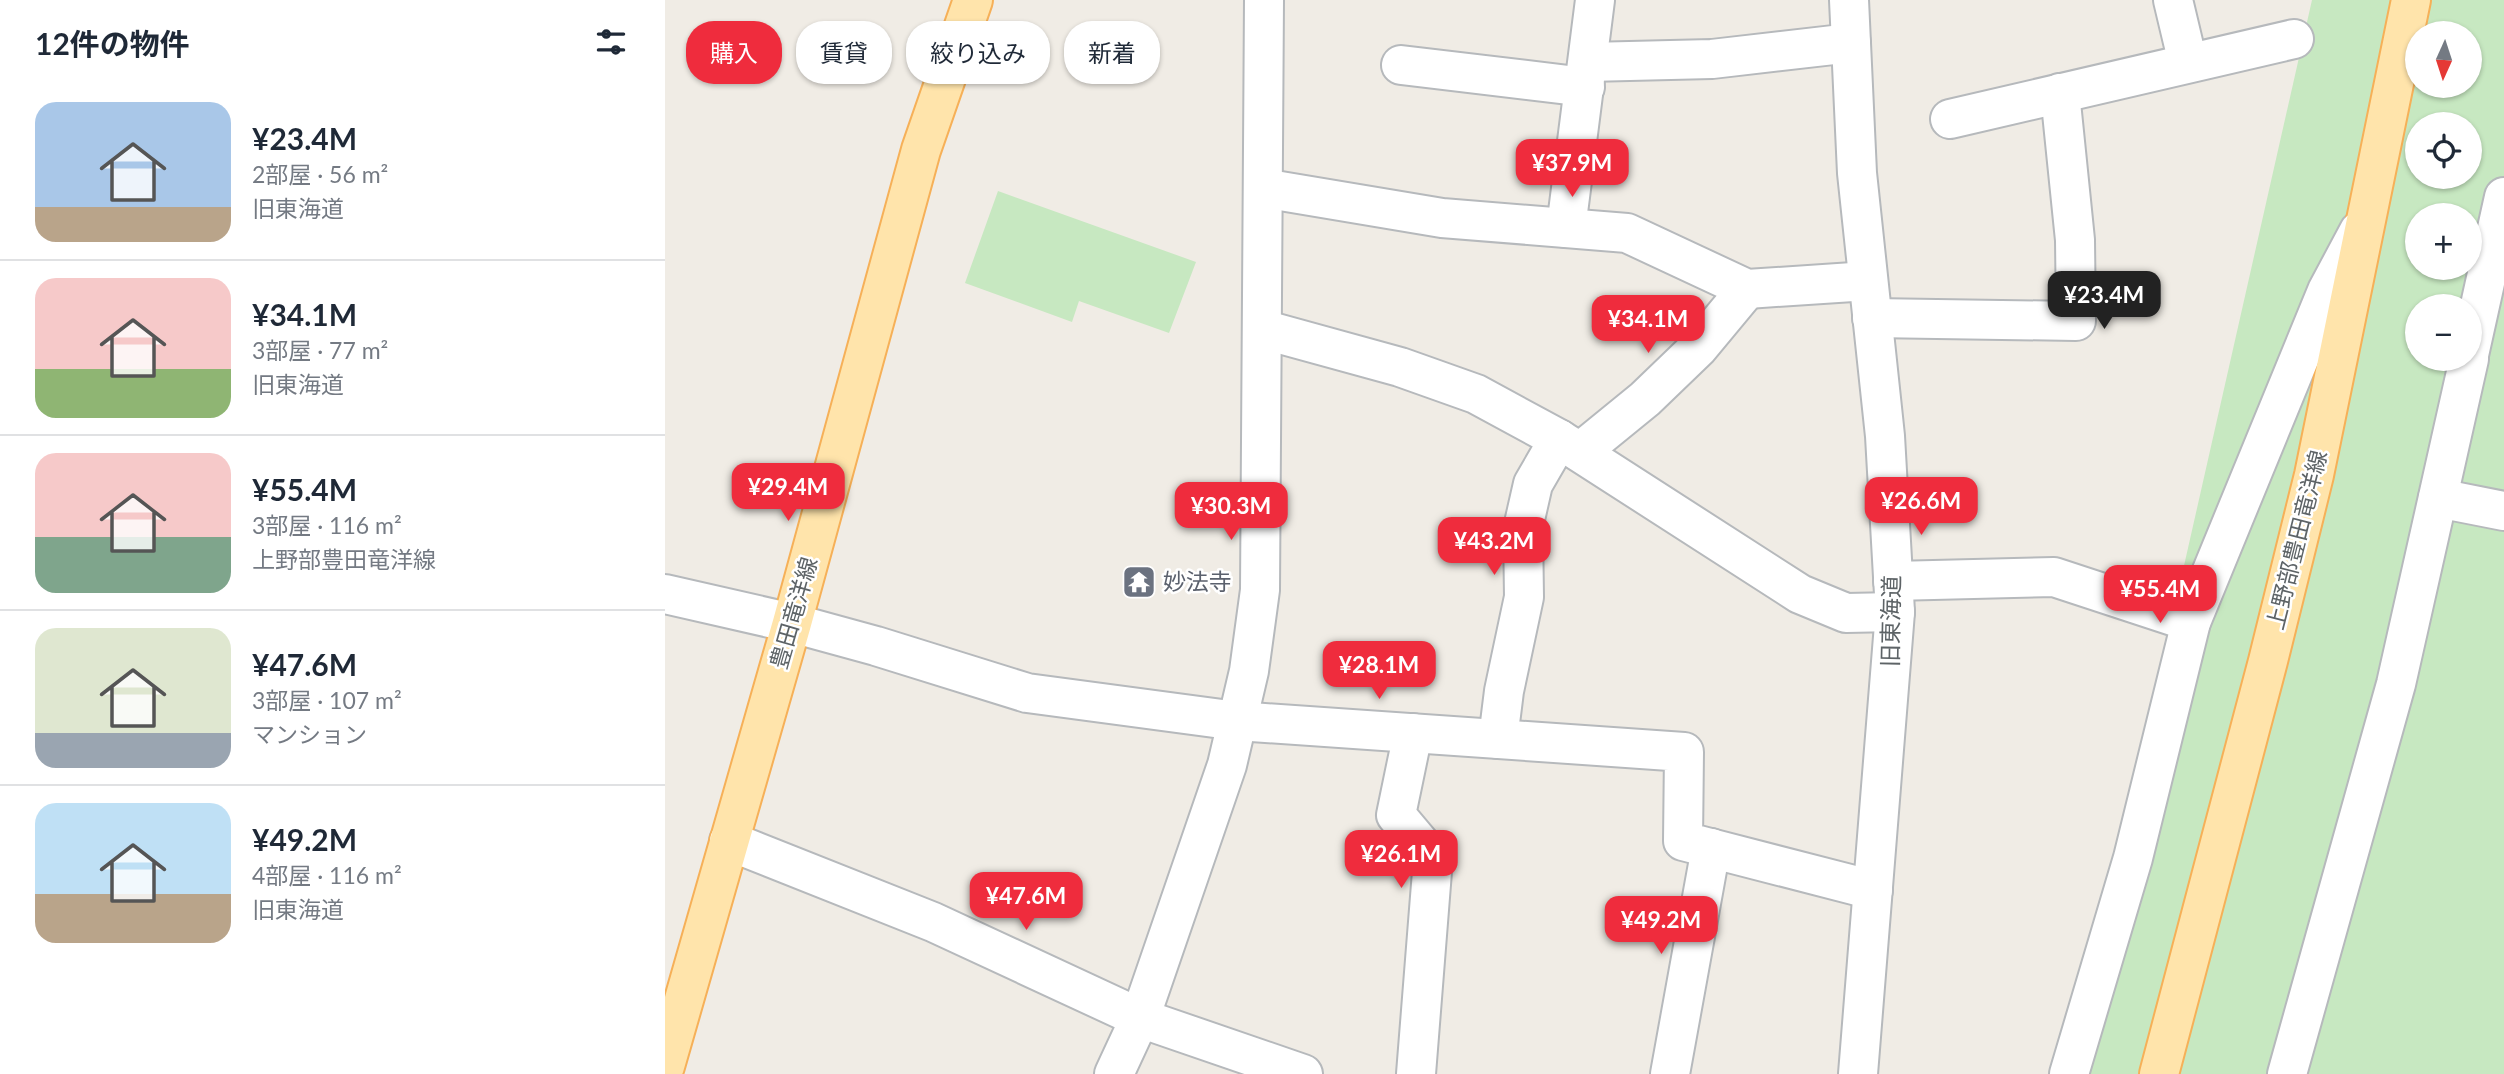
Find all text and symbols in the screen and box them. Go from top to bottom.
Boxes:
chip: 購入 [686,21,782,84]
chip: 賃貸 [796,21,892,84]
chip: 絞り込み [906,21,1050,84]
chip: 新着 [1064,21,1160,84]
north arrow [2405,21,2481,98]
map controls [2405,21,2482,371]
icon: filters [592,23,630,61]
text: 12件の物件 [35,25,190,61]
button: locate [2405,112,2482,189]
text: ¥23.4M [252,120,357,156]
icon: home [91,130,175,214]
pin: ¥37.9M [1515,140,1629,199]
text: ¥37.9M [1532,148,1612,176]
text: 2部屋 · 56 m² [252,160,388,188]
text: 旧東海道 [252,194,344,222]
button: + [2405,203,2482,280]
pin: ¥23.4M [2047,272,2161,331]
text: ¥23.4M [2064,280,2144,308]
button: − [2405,294,2482,371]
text: ¥34.1M [252,296,357,332]
pin: ¥34.1M [1591,296,1705,355]
text: ¥34.1M [1608,304,1688,332]
icon: home [91,306,175,390]
text: 3部屋 · 77 m² [252,336,388,364]
text: 旧東海道 [252,370,344,398]
street label: 上野部豊田竜洋線 [2260,447,2332,632]
pin: ¥29.4M [731,463,845,523]
text: ¥55.4M [252,471,357,507]
text: ¥29.4M [748,472,828,500]
pin: ¥26.6M [1864,477,1978,537]
icon: home [91,481,175,565]
pin: ¥30.3M [1174,482,1288,542]
text: ¥26.6M [1881,486,1961,514]
text: ¥30.3M [1191,491,1271,519]
text: 3部屋 · 116 m² [252,511,402,539]
pin: ¥43.2M [1437,518,1551,577]
text: ¥43.2M [1454,526,1534,554]
text: 上野部豊田竜洋線 [252,545,436,573]
street label: 豊田竜洋線 [764,554,822,672]
temple icon: 妙法寺 [1120,563,1158,601]
pin: ¥55.4M [2103,566,2217,625]
place label: 妙法寺 [1163,567,1232,595]
text: ¥55.4M [2120,574,2200,602]
street label: 旧東海道 [1875,575,1905,667]
pin: ¥28.1M [1322,642,1436,701]
text: ¥47.6M [252,646,357,682]
text: ¥28.1M [1339,650,1419,678]
icon: home [91,656,175,740]
text: 3部屋 · 107 m² [252,686,402,714]
text: マンション [252,720,367,748]
text: ¥49.2M [252,821,357,857]
pin: ¥26.1M [1344,830,1458,890]
icon: home [91,831,175,915]
text: ¥26.1M [1361,839,1441,867]
text: 4部屋 · 116 m² [252,861,402,889]
pin: ¥47.6M [969,872,1083,932]
text: ¥47.6M [986,881,1066,909]
text: 旧東海道 [252,895,344,923]
pin: ¥49.2M [1604,897,1718,956]
text: ¥49.2M [1621,905,1701,933]

